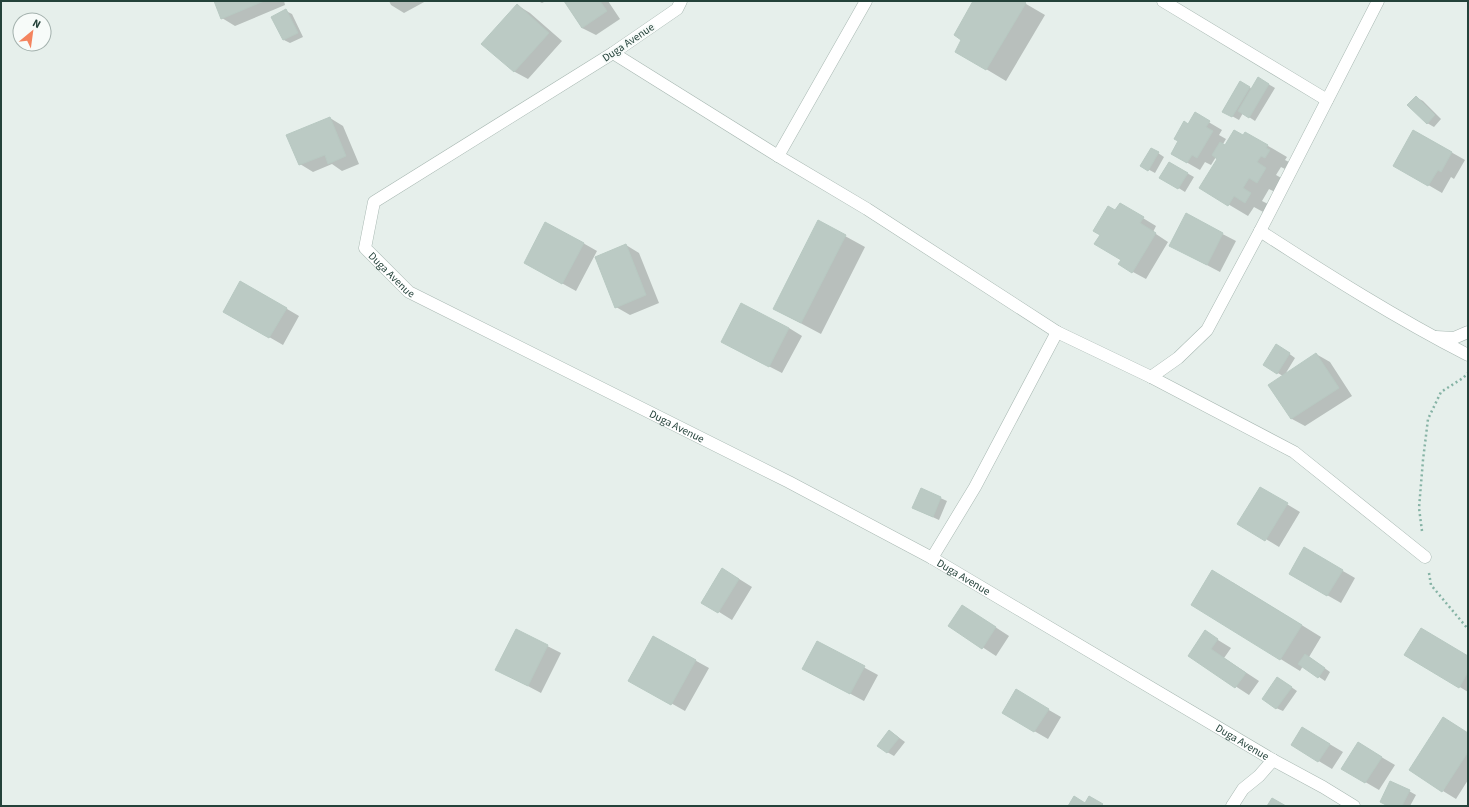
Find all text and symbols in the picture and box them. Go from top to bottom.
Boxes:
north arrow [12,12,52,52]
text: N [30,15,43,32]
street label: Duga Avenue [599,19,658,65]
street label: Duga Avenue [365,249,418,302]
street label: Duga Avenue [647,406,707,447]
street label: Duga Avenue [934,556,993,599]
street label: Duga Avenue [1213,721,1272,764]

